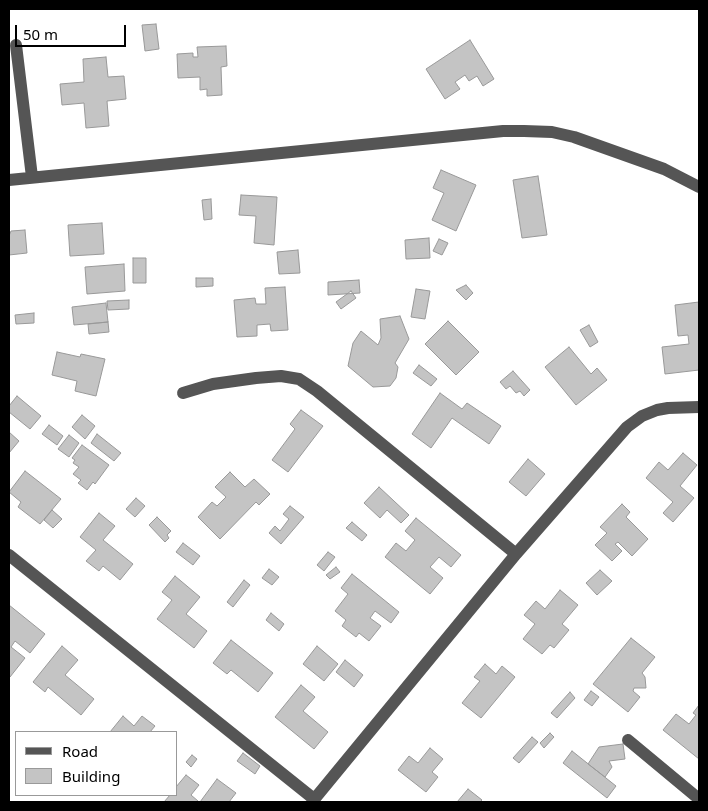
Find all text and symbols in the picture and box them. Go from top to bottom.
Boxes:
scale bar [18,15,129,47]
text: 50 m [23,24,58,44]
legend [15,731,178,796]
text: Road [62,741,98,761]
text: Building [62,766,120,786]

